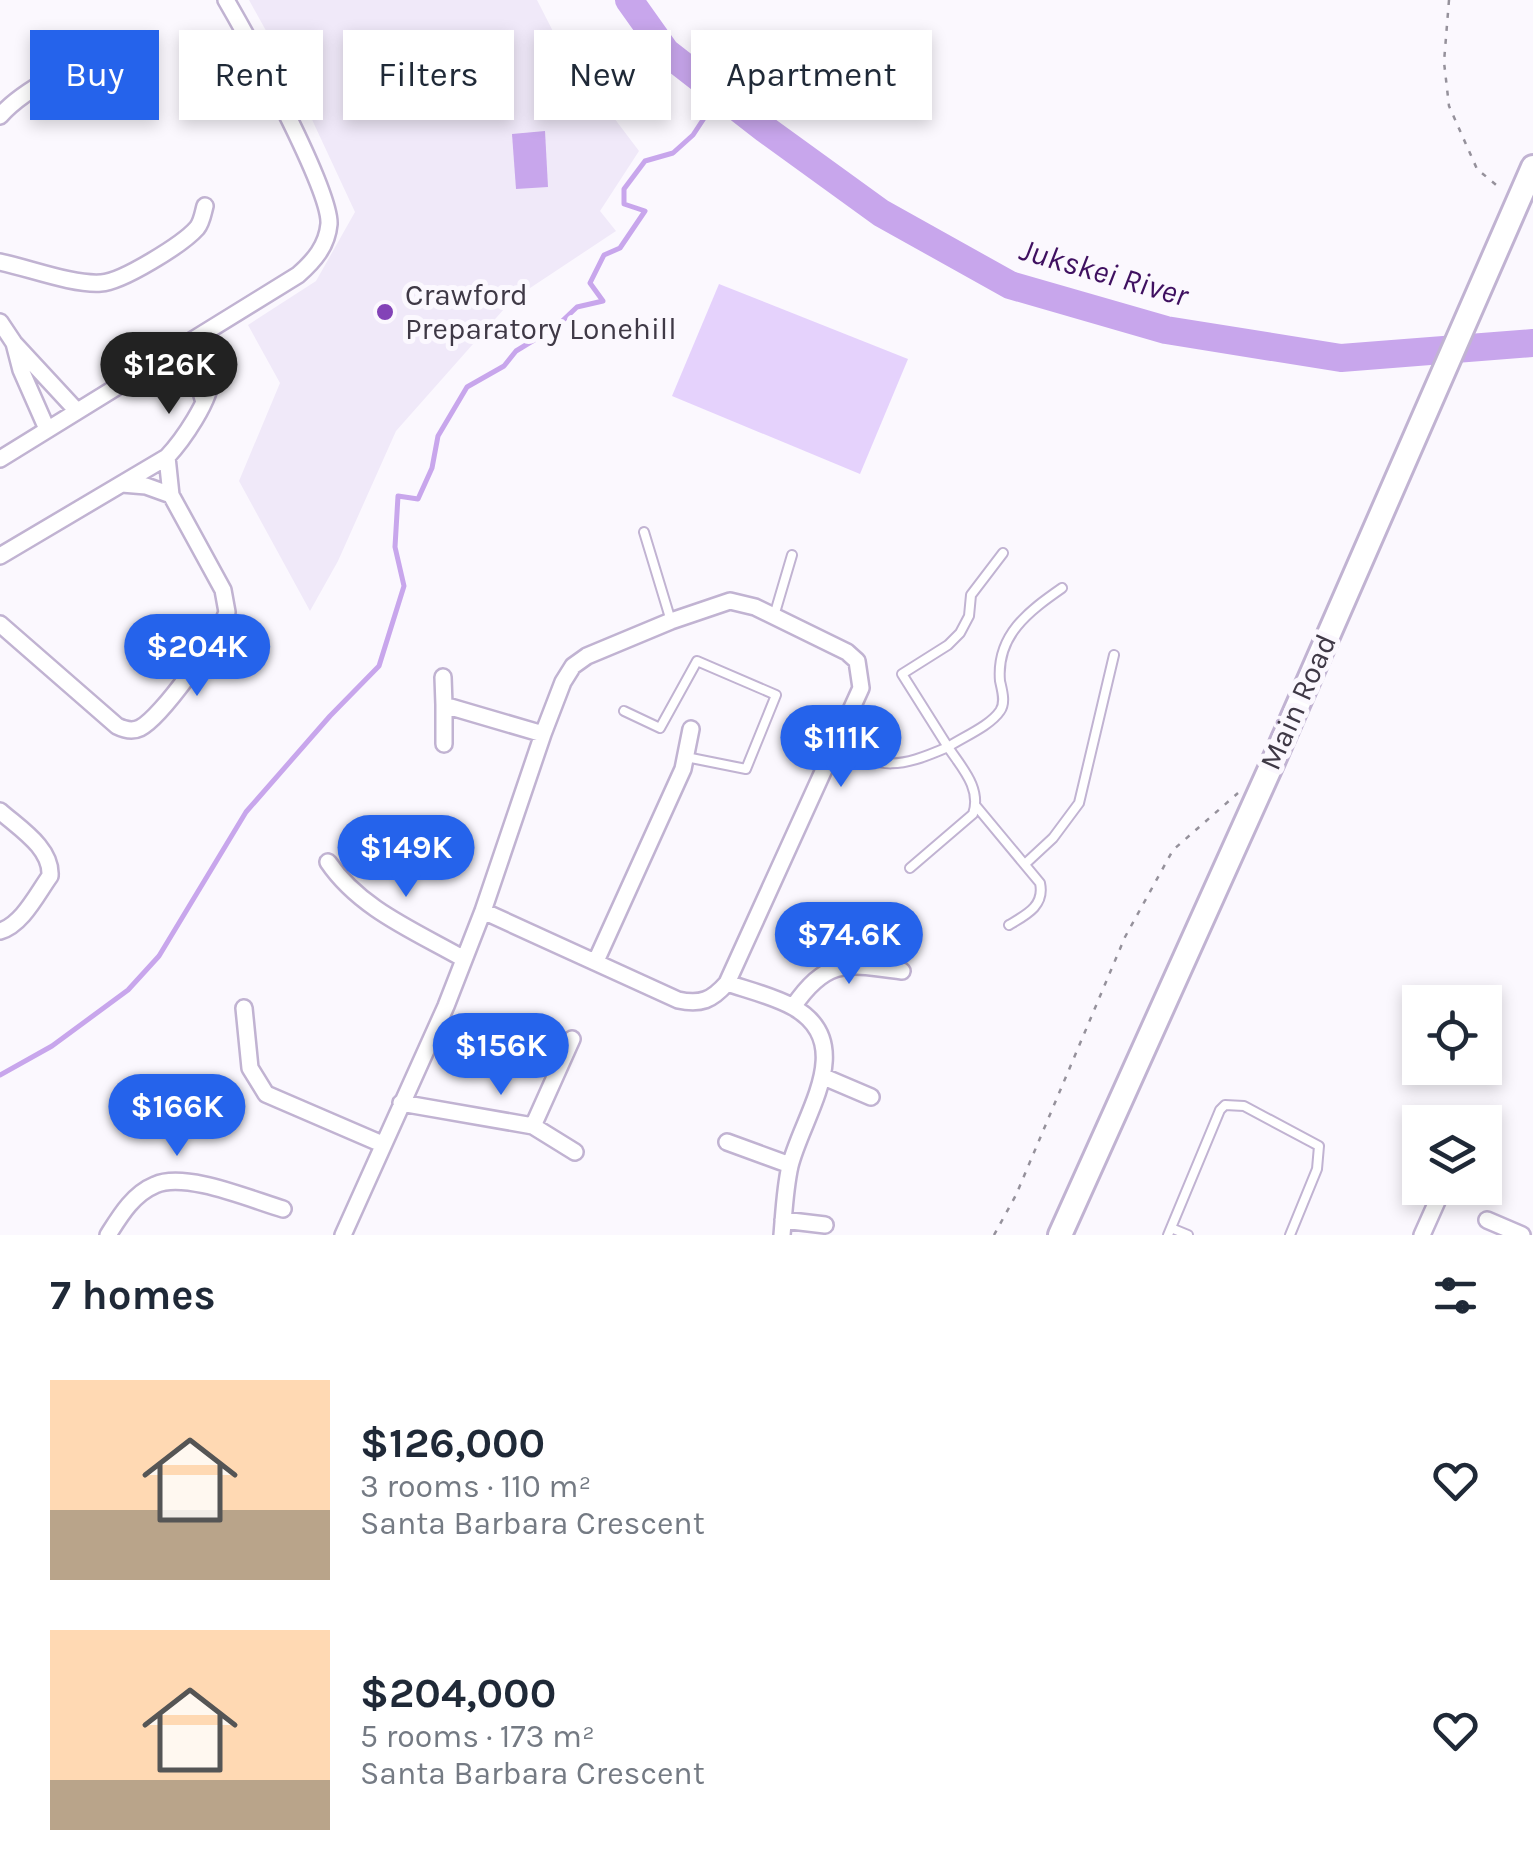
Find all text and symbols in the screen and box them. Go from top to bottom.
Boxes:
chip: Buy [30,30,159,120]
chip: Rent [179,30,323,120]
chip: Filters [343,30,514,120]
chip: New [534,30,671,120]
chip: Apartment [691,30,932,120]
water label: Jukskei River [1015,231,1193,314]
place label: Crawford Preparatory Lonehill [405,277,677,347]
marker: Crawford Preparatory Lonehill [374,301,396,323]
pin: $126K [99,332,239,417]
text: $126K [122,346,216,383]
pin: $204K [127,614,267,699]
text: $204K [146,628,248,665]
street label: Main Road [1252,628,1344,776]
pin: $111K [771,705,911,790]
text: $111K [802,719,880,756]
pin: $149K [336,815,476,900]
text: $149K [360,829,452,866]
pin: $74.6K [768,902,930,987]
text: $74.6K [797,916,901,953]
map controls [1402,985,1502,1205]
button: locate [1402,985,1502,1085]
pin: $156K [431,1013,571,1098]
text: $156K [455,1027,547,1064]
pin: $166K [107,1074,247,1159]
text: $166K [130,1088,224,1125]
button: layers [1402,1105,1502,1205]
icon: filters [1428,1268,1483,1323]
text: 7 homes [50,1270,216,1320]
text: $126,000 [360,1418,545,1468]
icon: home [130,1420,250,1540]
icon: heart [1428,1453,1483,1508]
text: 3 rooms · 110 m² [360,1468,591,1505]
text: Santa Barbara Crescent [360,1505,705,1542]
text: $204,000 [360,1668,556,1718]
icon: home [130,1670,250,1790]
icon: heart [1428,1703,1483,1758]
text: 5 rooms · 173 m² [360,1718,595,1755]
text: Santa Barbara Crescent [360,1755,705,1792]

